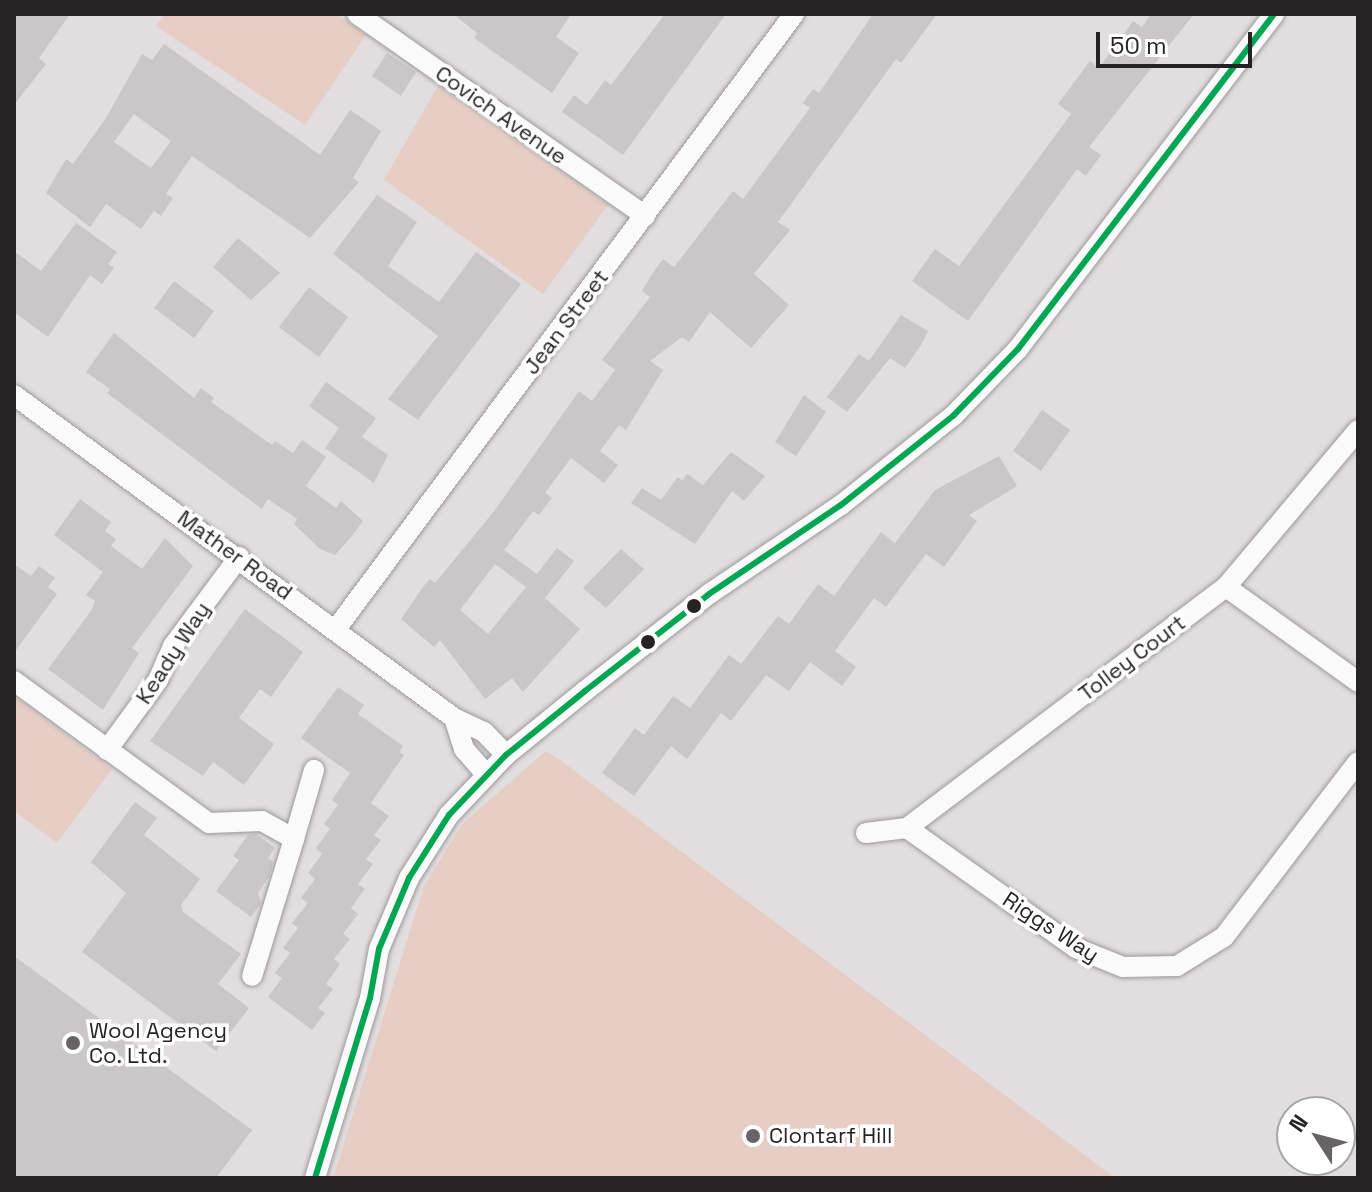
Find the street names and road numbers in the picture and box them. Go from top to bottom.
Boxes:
street label: Covich Avenue [430,60,572,170]
street label: Jean Street [518,264,614,380]
street label: Mather Road [172,504,298,606]
street label: Keady Way [130,597,216,709]
street label: Tolley Court [1073,609,1191,707]
street label: Riggs Way [998,886,1104,968]

